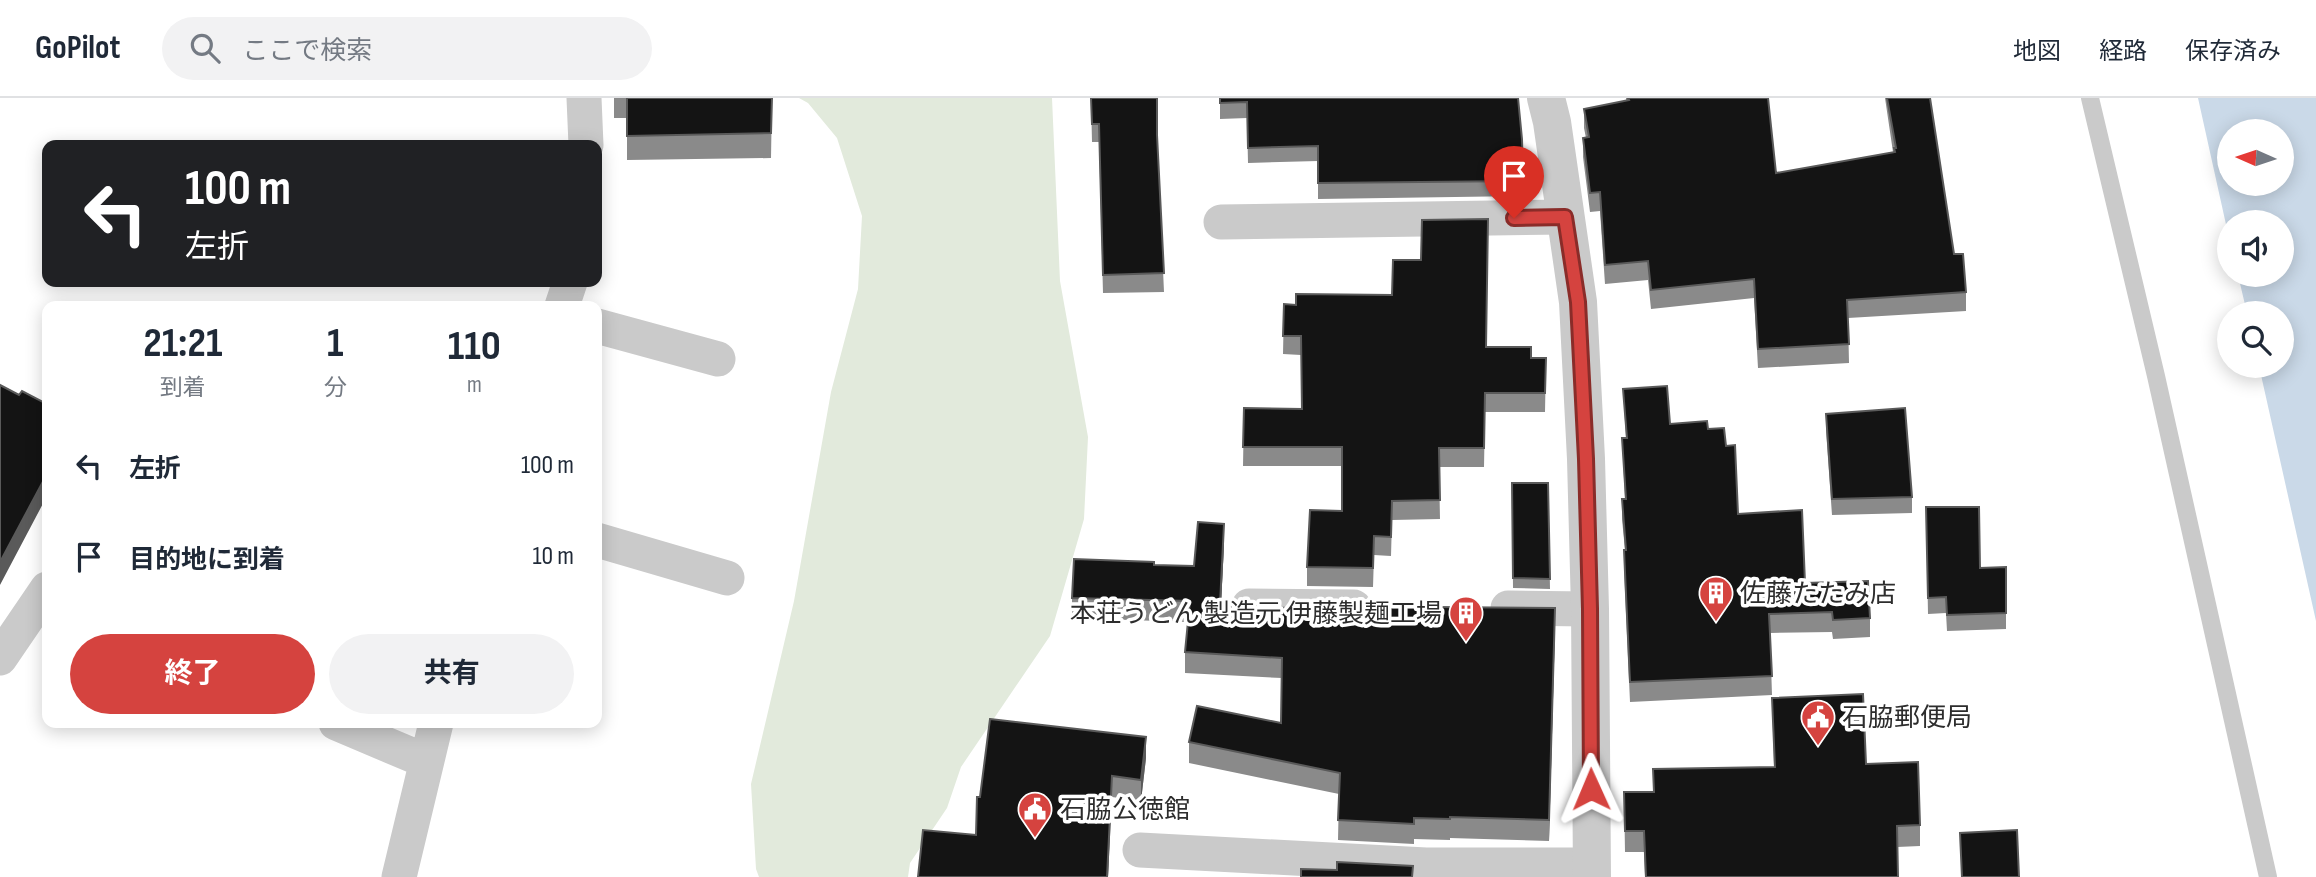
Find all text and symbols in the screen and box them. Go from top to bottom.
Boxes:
search box [162,17,652,80]
text: GoPilot [35,28,120,68]
icon: search [186,29,224,67]
text: ここで検索 [242,36,372,67]
text: 地図 [2013,37,2061,66]
text: 経路 [2099,37,2147,66]
text: 保存済み [2185,37,2281,66]
north arrow [2217,119,2294,196]
map controls [2217,119,2294,378]
pin [1484,146,1544,218]
icon: arrive [1495,157,1533,195]
text: 100 m [185,160,291,219]
icon: left [70,168,161,259]
button: sound [2217,210,2294,287]
text: 左折 [185,228,249,267]
button: search [2217,301,2294,378]
text: 21:21 [143,318,222,369]
text: 1 [327,318,343,369]
text: 110 [448,321,501,372]
text: m [467,371,482,399]
text: 到着 [160,374,206,402]
text: 分 [324,374,347,402]
icon: left [70,447,108,485]
text: 100 m [521,450,574,481]
text: 左折 [129,454,181,485]
icon: arrive [70,538,108,576]
text: 10 m [532,541,574,572]
text: 目的地に到着 [129,545,285,576]
building icon: 佐藤たたみ店 [1697,574,1735,623]
place label: 佐藤たたみ店 [1740,579,1896,610]
building icon: 本荘うどん 製造元 伊藤製麺工場 [1447,594,1485,643]
place label: 本荘うどん 製造元 伊藤製麺工場 [1070,599,1442,630]
button: 終了 [70,634,315,714]
button: 共有 [329,634,574,714]
public building icon: 石脇郵便局 [1799,698,1837,747]
place label: 石脇郵便局 [1842,703,1972,734]
position arrow [1554,752,1628,826]
public building icon: 石脇公徳館 [1016,790,1054,839]
place label: 石脇公徳館 [1060,795,1190,826]

